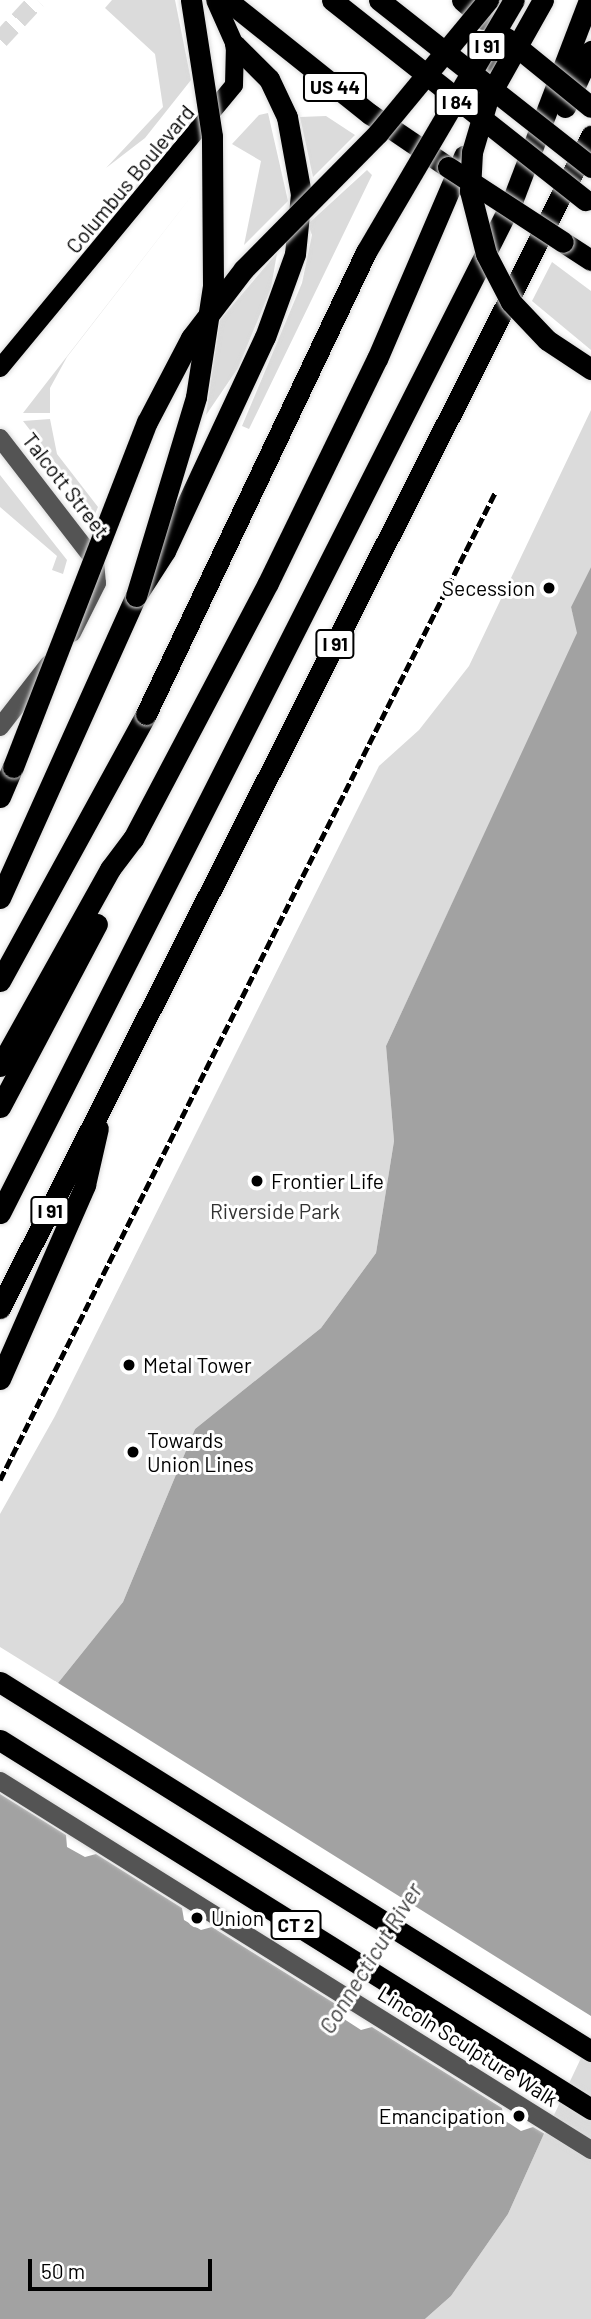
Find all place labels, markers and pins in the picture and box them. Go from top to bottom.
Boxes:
place label: Secession [442,575,535,601]
marker: Secession [541,580,557,596]
place label: Frontier Life [271,1168,384,1194]
marker: Frontier Life [249,1173,265,1189]
place label: Metal Tower [143,1352,252,1378]
marker: Metal Tower [121,1357,137,1373]
place label: Towards Union Lines [147,1427,254,1477]
marker: Towards Union Lines [125,1444,141,1460]
place label: Union [211,1905,264,1931]
marker: Union [189,1910,205,1926]
place label: Emancipation [379,2103,505,2129]
marker: Emancipation [511,2108,527,2124]

